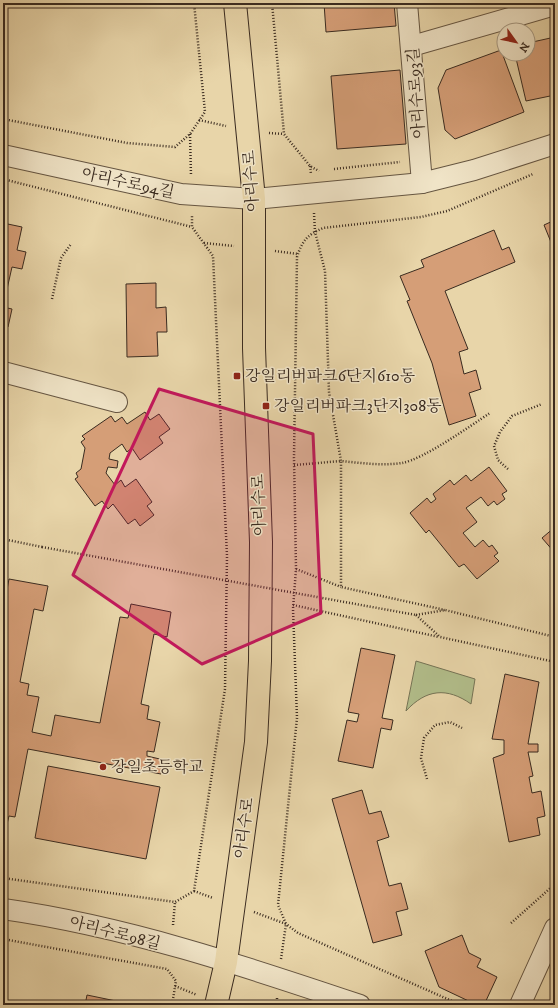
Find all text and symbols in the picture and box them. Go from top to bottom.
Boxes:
north arrow [496,22,536,62]
text: N [515,39,532,55]
street label: 아리수로93길 [403,47,429,139]
street label: 아리수로 [239,149,263,213]
street label: 아리수로94길 [80,163,176,203]
place label: 강일리버파크6단지610동 [245,366,416,386]
marker: 강일리버파크6단지610동 [232,371,242,381]
place label: 강일리버파크3단지308동 [274,396,442,416]
marker: 강일리버파크3단지308동 [261,401,271,411]
street label: 아리수로 [248,473,270,536]
place label: 강일초등학교 [111,757,204,777]
marker: 강일초등학교 [98,762,108,772]
street label: 아리수로 [230,795,258,860]
street label: 아리수로98길 [67,912,163,954]

